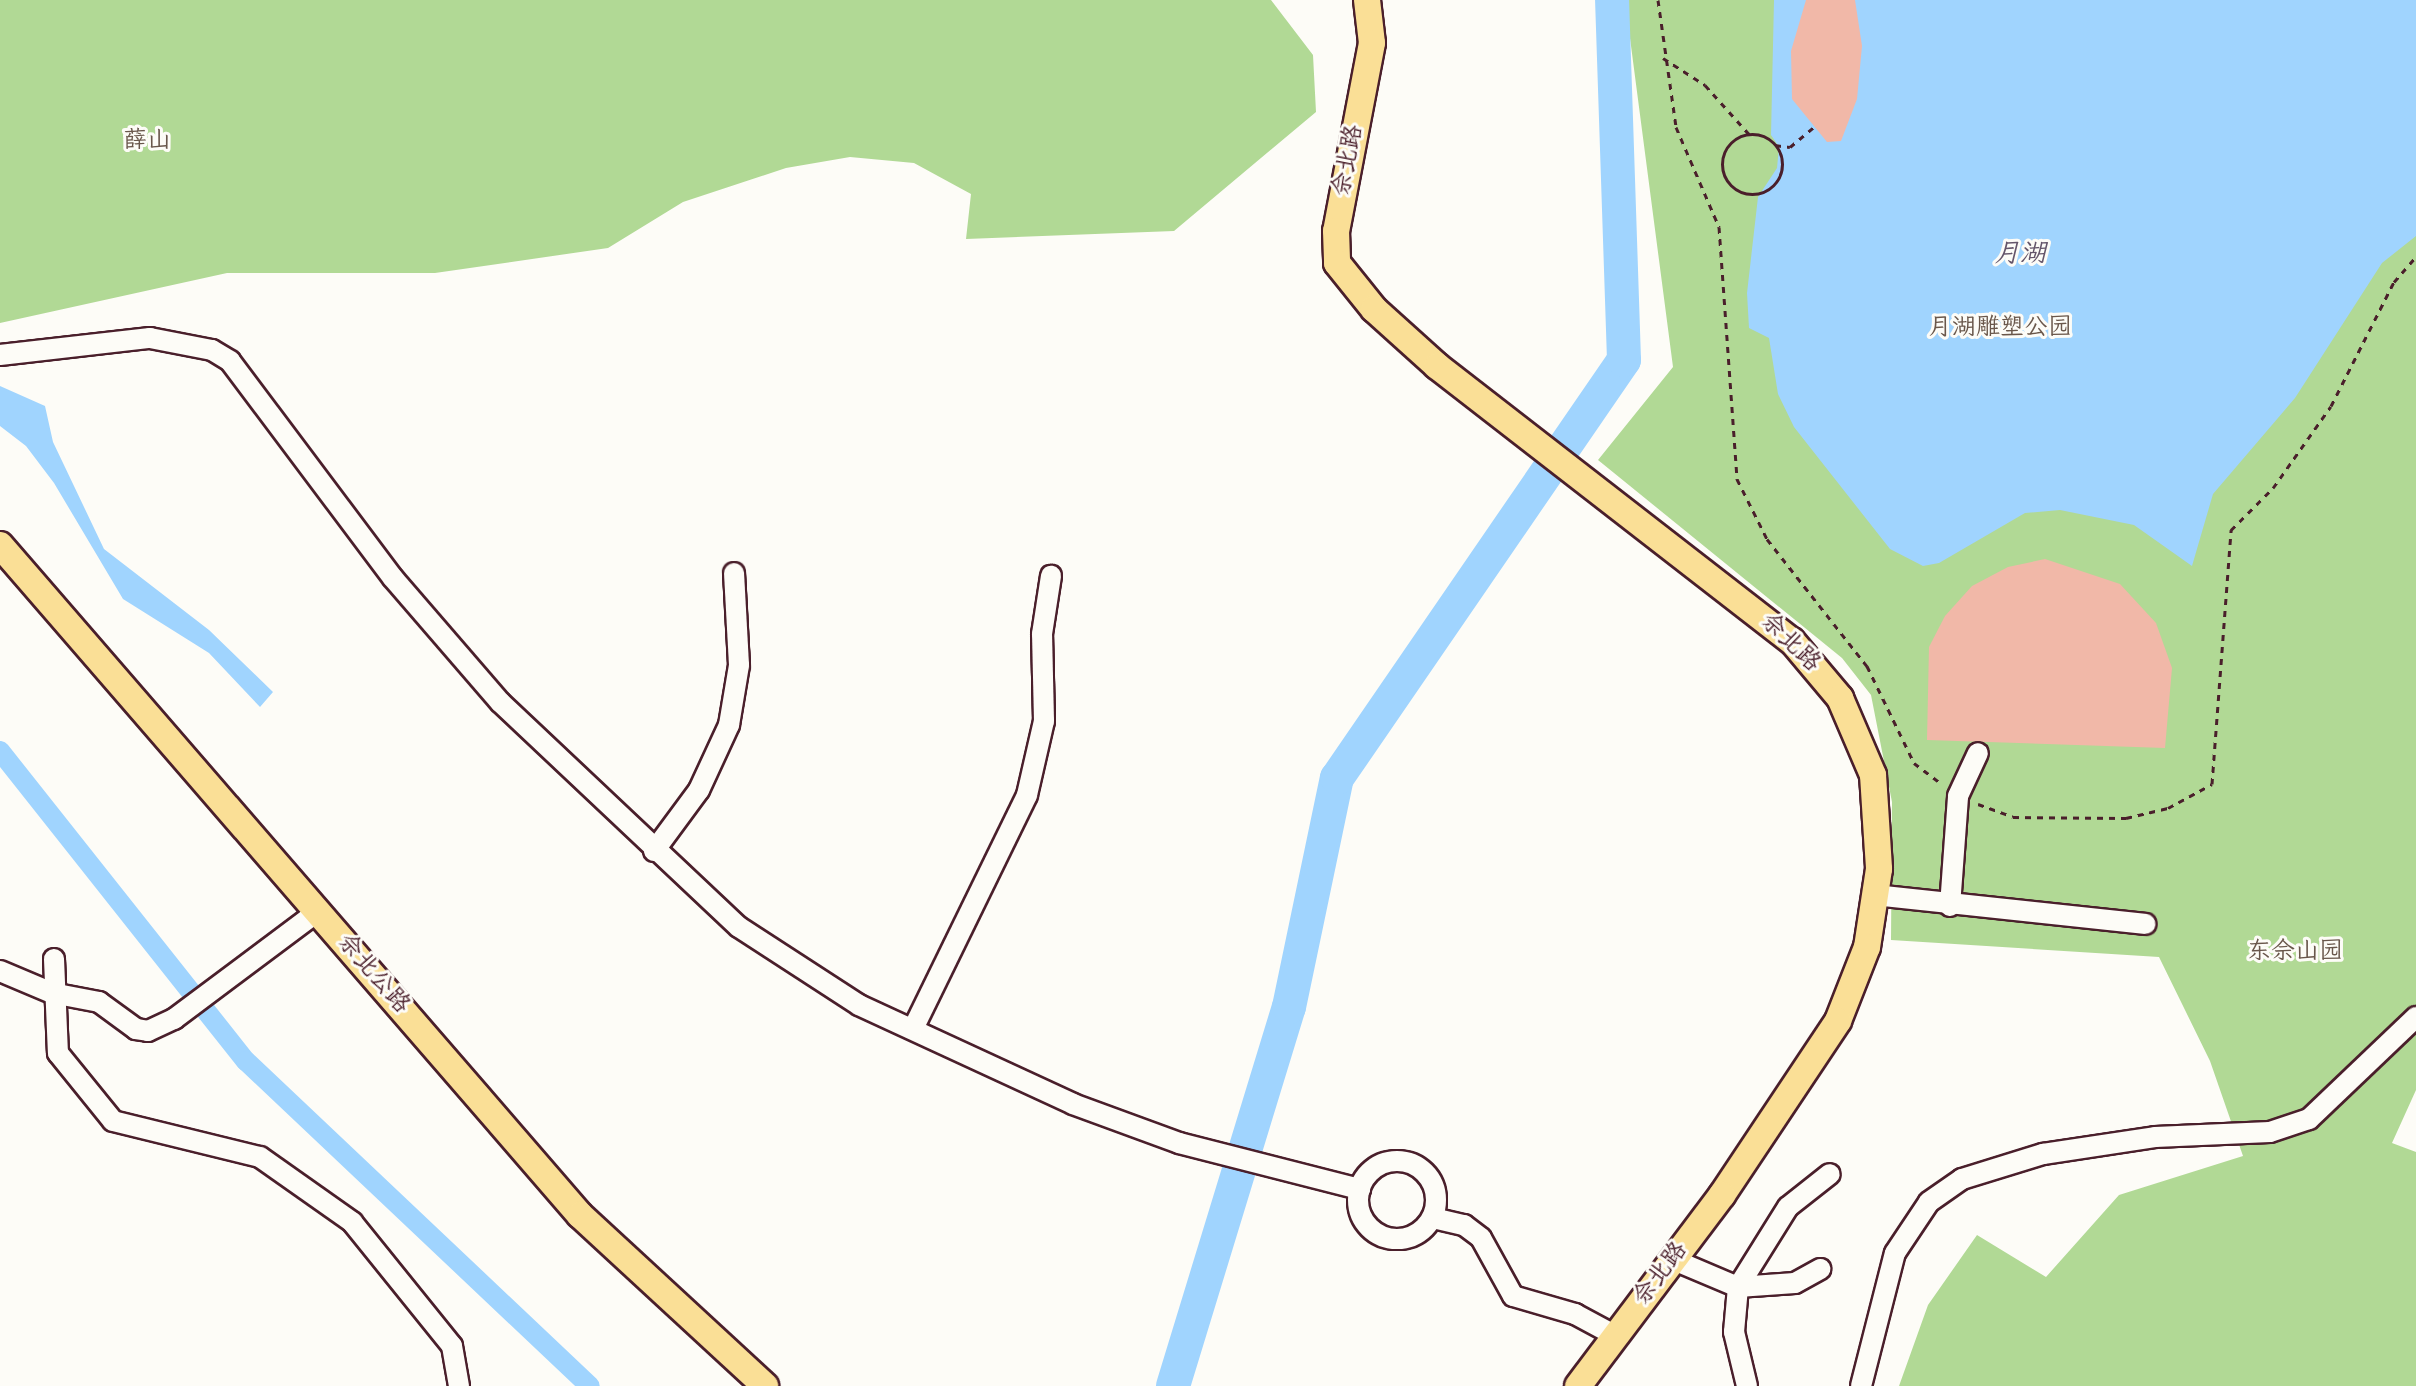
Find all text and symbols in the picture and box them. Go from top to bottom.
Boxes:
street label: 佘北路 [1329,123,1371,199]
park label: 薛山 [123,129,171,157]
water label: 月湖 [1994,240,2046,272]
park label: 月湖雕塑公园 [1928,316,2072,344]
street label: 佘北路 [1753,609,1825,679]
street label: 佘北公路 [330,929,414,1021]
park label: 东佘山园 [2247,940,2343,968]
street label: 佘北路 [1629,1238,1695,1312]

